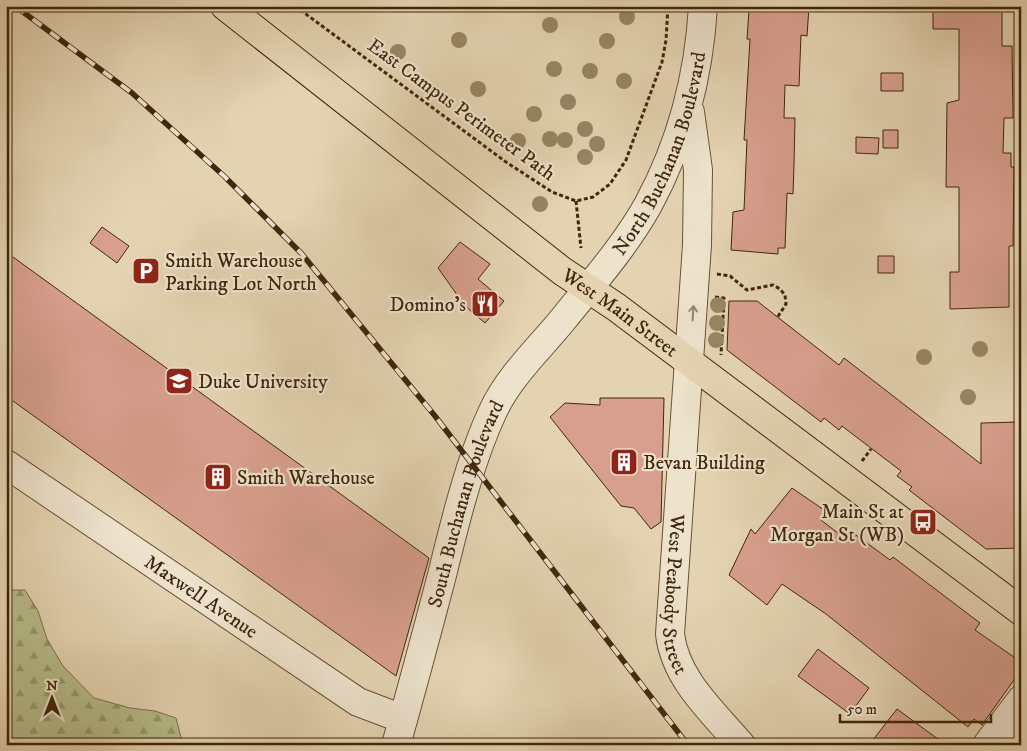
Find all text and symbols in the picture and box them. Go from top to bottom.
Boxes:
street label: East Campus Perimeter Path [362,34,560,187]
street label: North Buchanan Boulevard [608,50,712,261]
place label: Smith Warehouse Parking Lot North [165,249,317,297]
parking icon: Smith Warehouse Parking Lot North [131,256,161,286]
street label: West Main Street [556,263,683,363]
restaurant icon: Domino's [470,289,500,319]
place label: Domino's [390,293,466,318]
one-way arrow [689,305,698,321]
school or university icon: Duke University [164,366,194,396]
place label: Duke University [198,370,328,395]
street label: South Buchanan Boulevard [423,396,510,611]
building icon: Bevan Building [609,447,639,477]
place label: Bevan Building [643,451,765,476]
building icon: Smith Warehouse [203,462,233,492]
place label: Smith Warehouse [237,466,375,491]
place label: Main St at Morgan St (WB) [770,500,904,548]
bus stop icon: Main St at Morgan St (WB) [908,507,938,537]
street label: West Peabody Street [656,512,693,679]
street label: Maxwell Avenue [139,550,262,645]
north arrow [28,674,78,724]
text: N [46,677,58,695]
scale bar [840,691,991,723]
text: 50 m [847,700,877,719]

